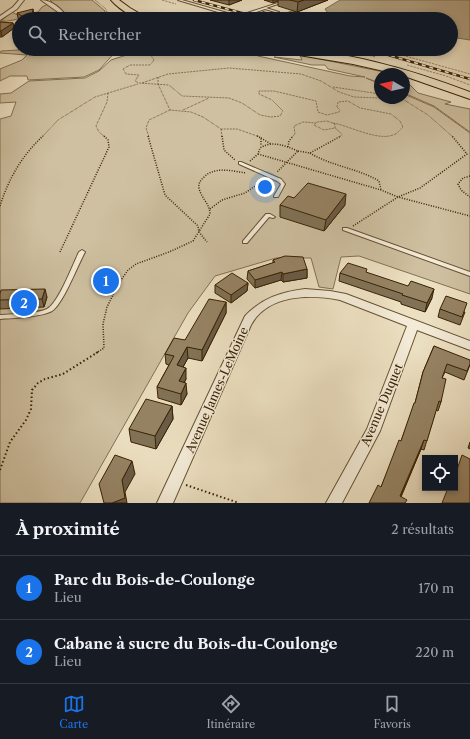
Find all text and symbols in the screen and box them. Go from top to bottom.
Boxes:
search box [12,12,458,56]
icon: search [26,23,48,45]
text: Rechercher [58,25,141,44]
north arrow [374,68,410,104]
your location [255,177,275,197]
pin: 1 [93,266,119,296]
pin: 2 [11,288,37,318]
street label: Avenue James-LeMoine [182,324,251,456]
street label: Avenue Duquet [357,360,406,449]
map controls [422,455,458,491]
button: locate [422,455,458,491]
text: À proximité [16,519,120,539]
text: 2 résultats [391,521,454,537]
text: Parc du Bois-de-Coulonge [54,570,255,589]
text: 1 [26,580,32,596]
text: 170 m [418,580,454,596]
text: Lieu [54,589,82,605]
text: Cabane à sucre du Bois-du-Coulonge [54,634,338,653]
text: 2 [25,644,33,660]
text: 220 m [415,644,454,660]
text: Lieu [54,653,82,669]
tab: Carte [59,693,88,731]
tab: Itinéraire [206,693,255,731]
tab: Favoris [373,693,411,731]

